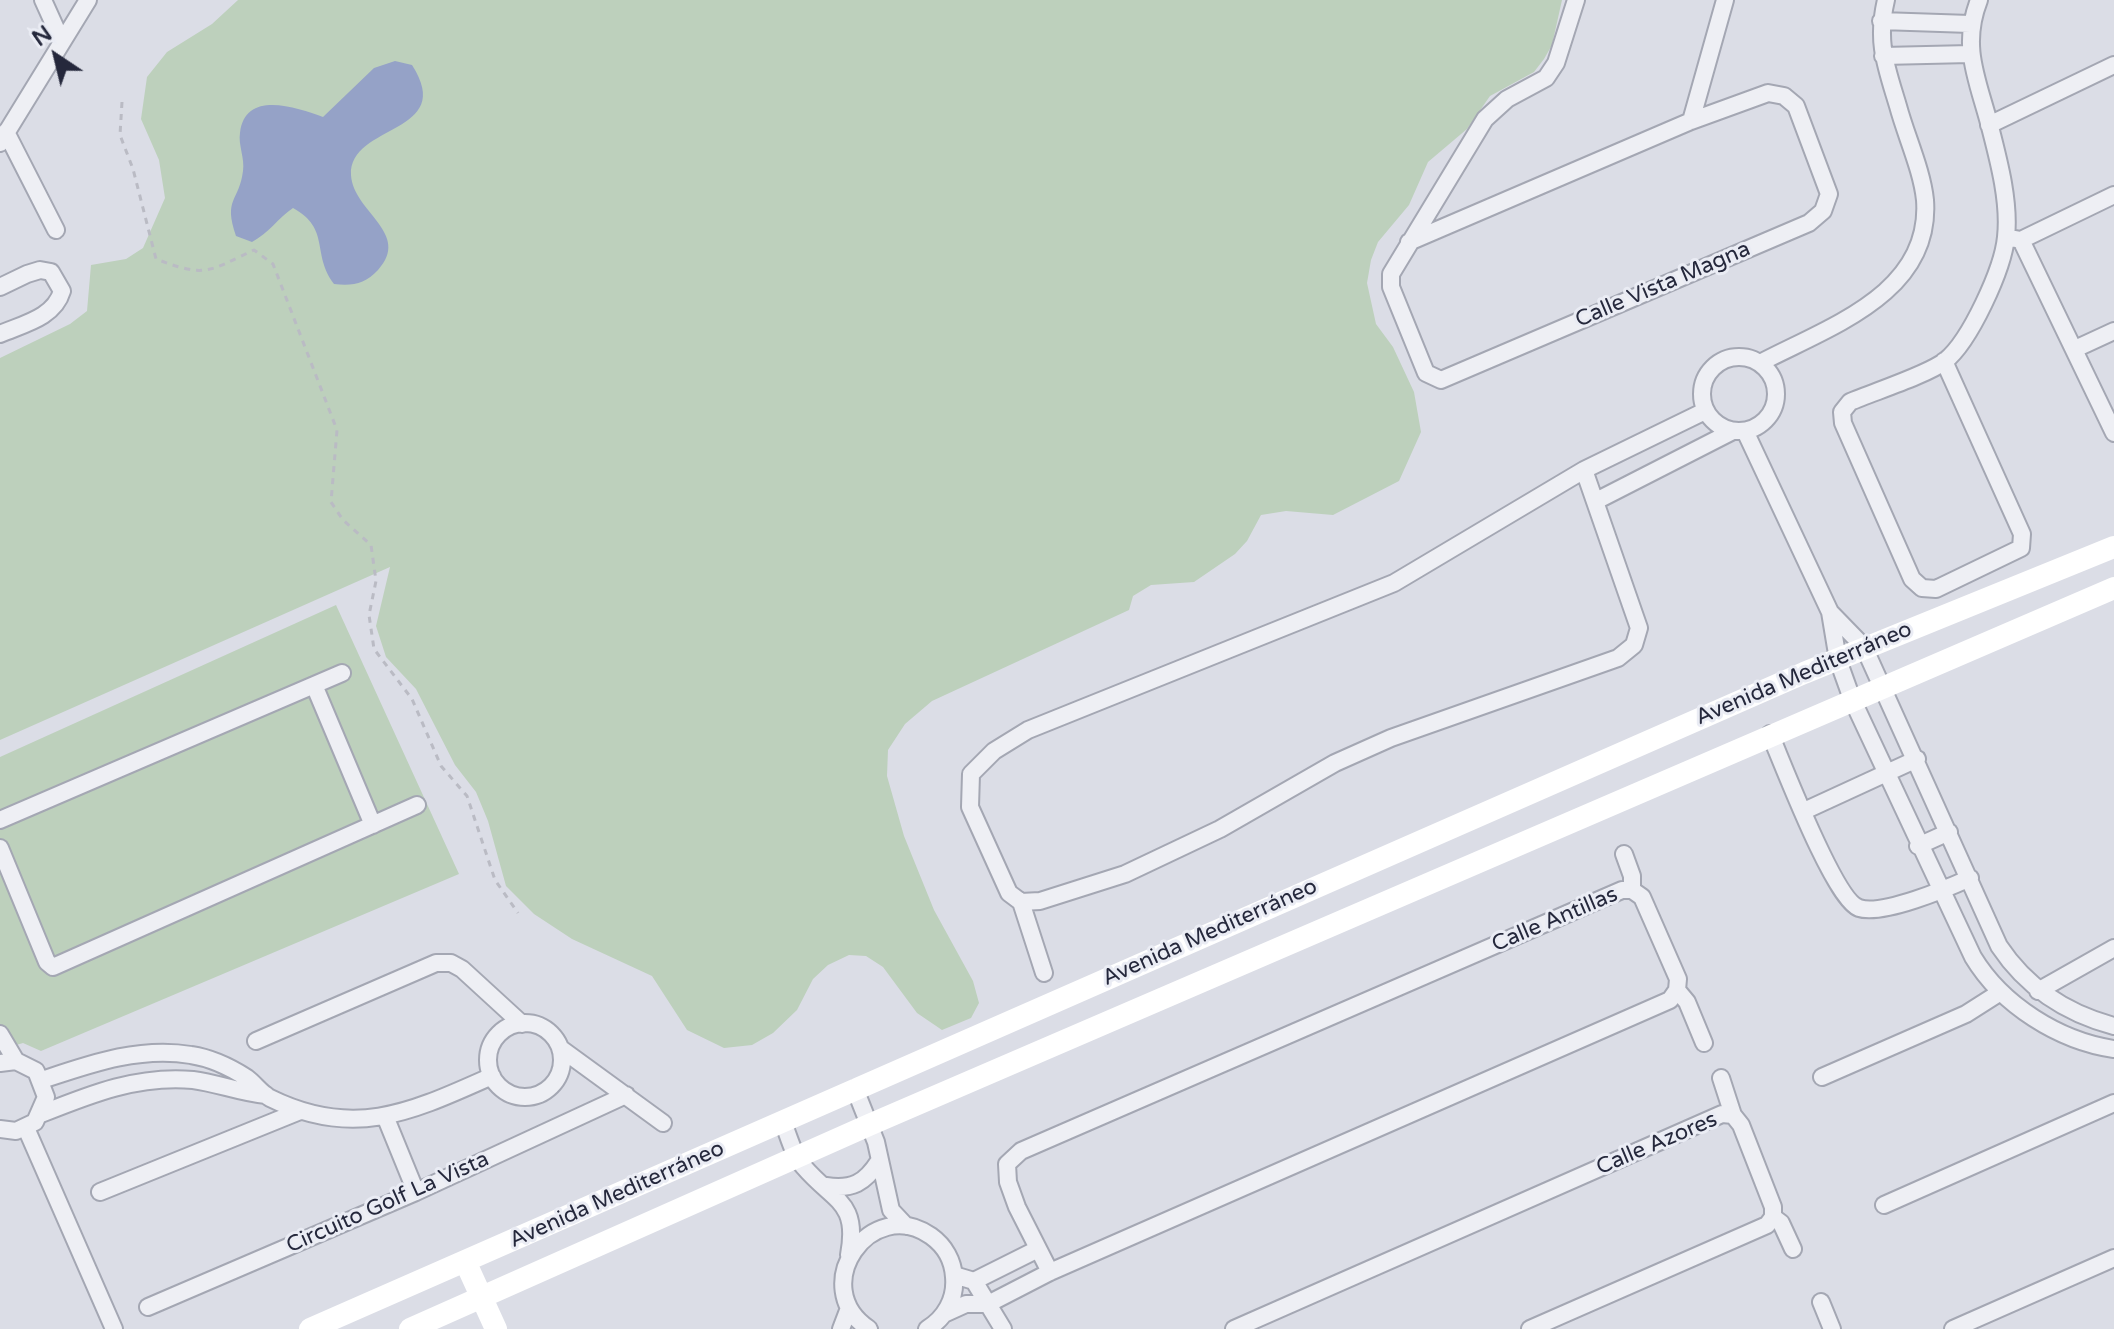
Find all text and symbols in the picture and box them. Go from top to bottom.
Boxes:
north arrow [16,16,96,96]
text: N [28,21,57,52]
street label: Calle Vista Magna [1572,236,1754,334]
street label: Avenida Mediterráneo [1692,616,1916,732]
street label: Avenida Mediterráneo [1099,874,1321,992]
street label: Calle Antillas [1488,882,1622,958]
street label: Calle Azores [1593,1107,1721,1181]
street label: Avenida Mediterráneo [506,1136,728,1254]
street label: Circuito Golf La Vista [283,1146,493,1260]

